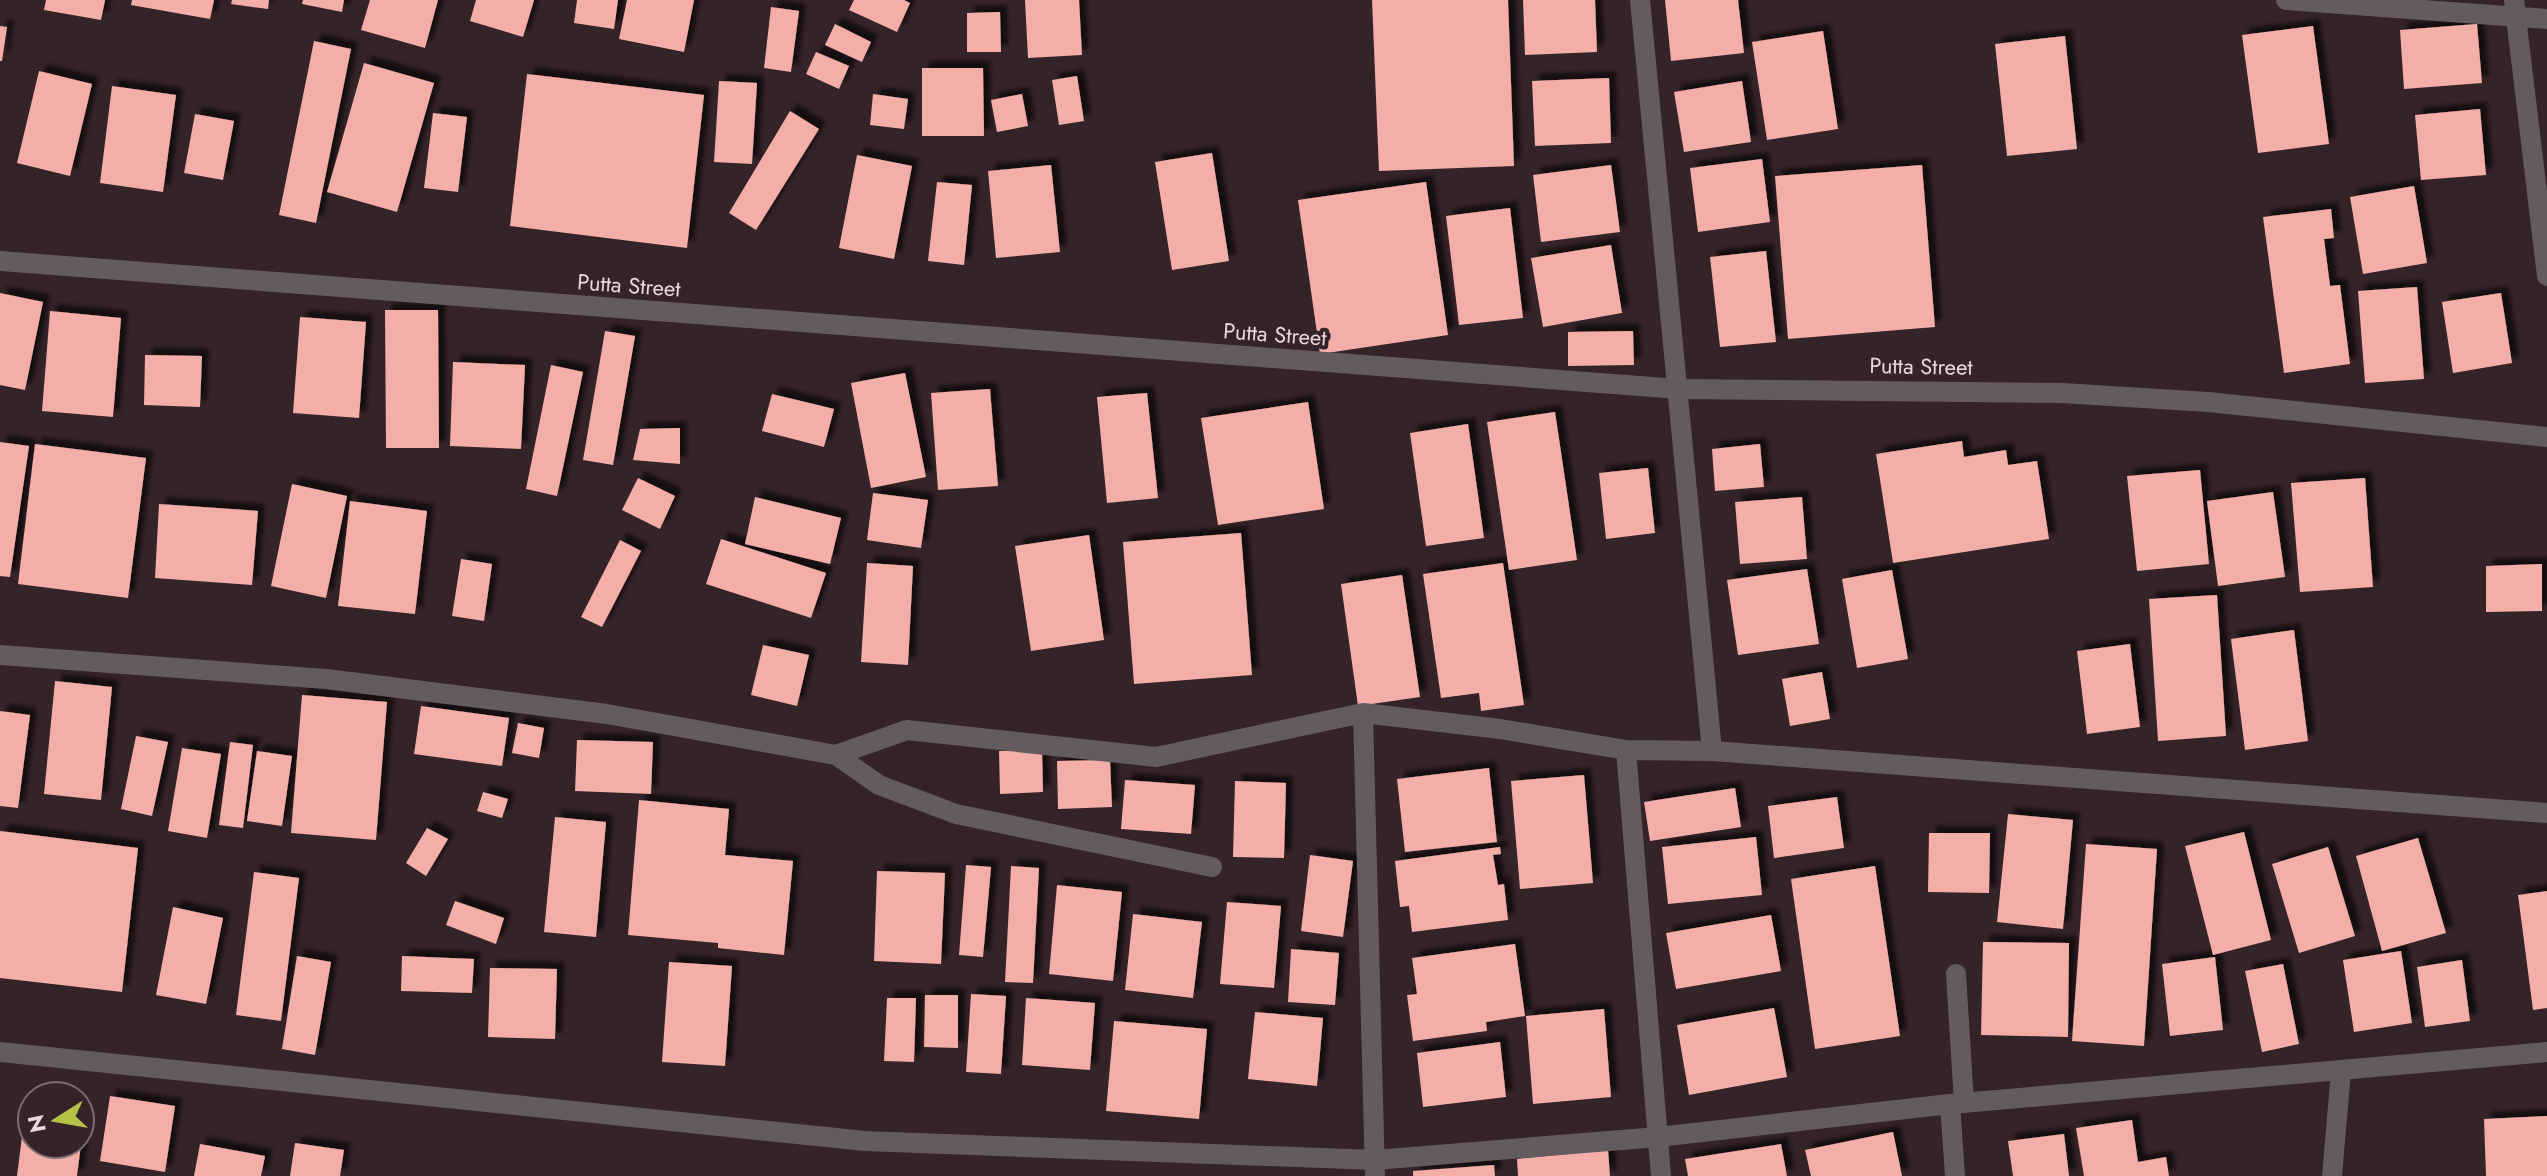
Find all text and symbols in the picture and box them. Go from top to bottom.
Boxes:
street label: Putta Street [576,265,682,305]
street label: Putta Street [1222,314,1328,354]
street label: Putta Street [1869,349,1974,383]
north arrow [16,1080,96,1160]
text: N [19,1112,54,1135]

